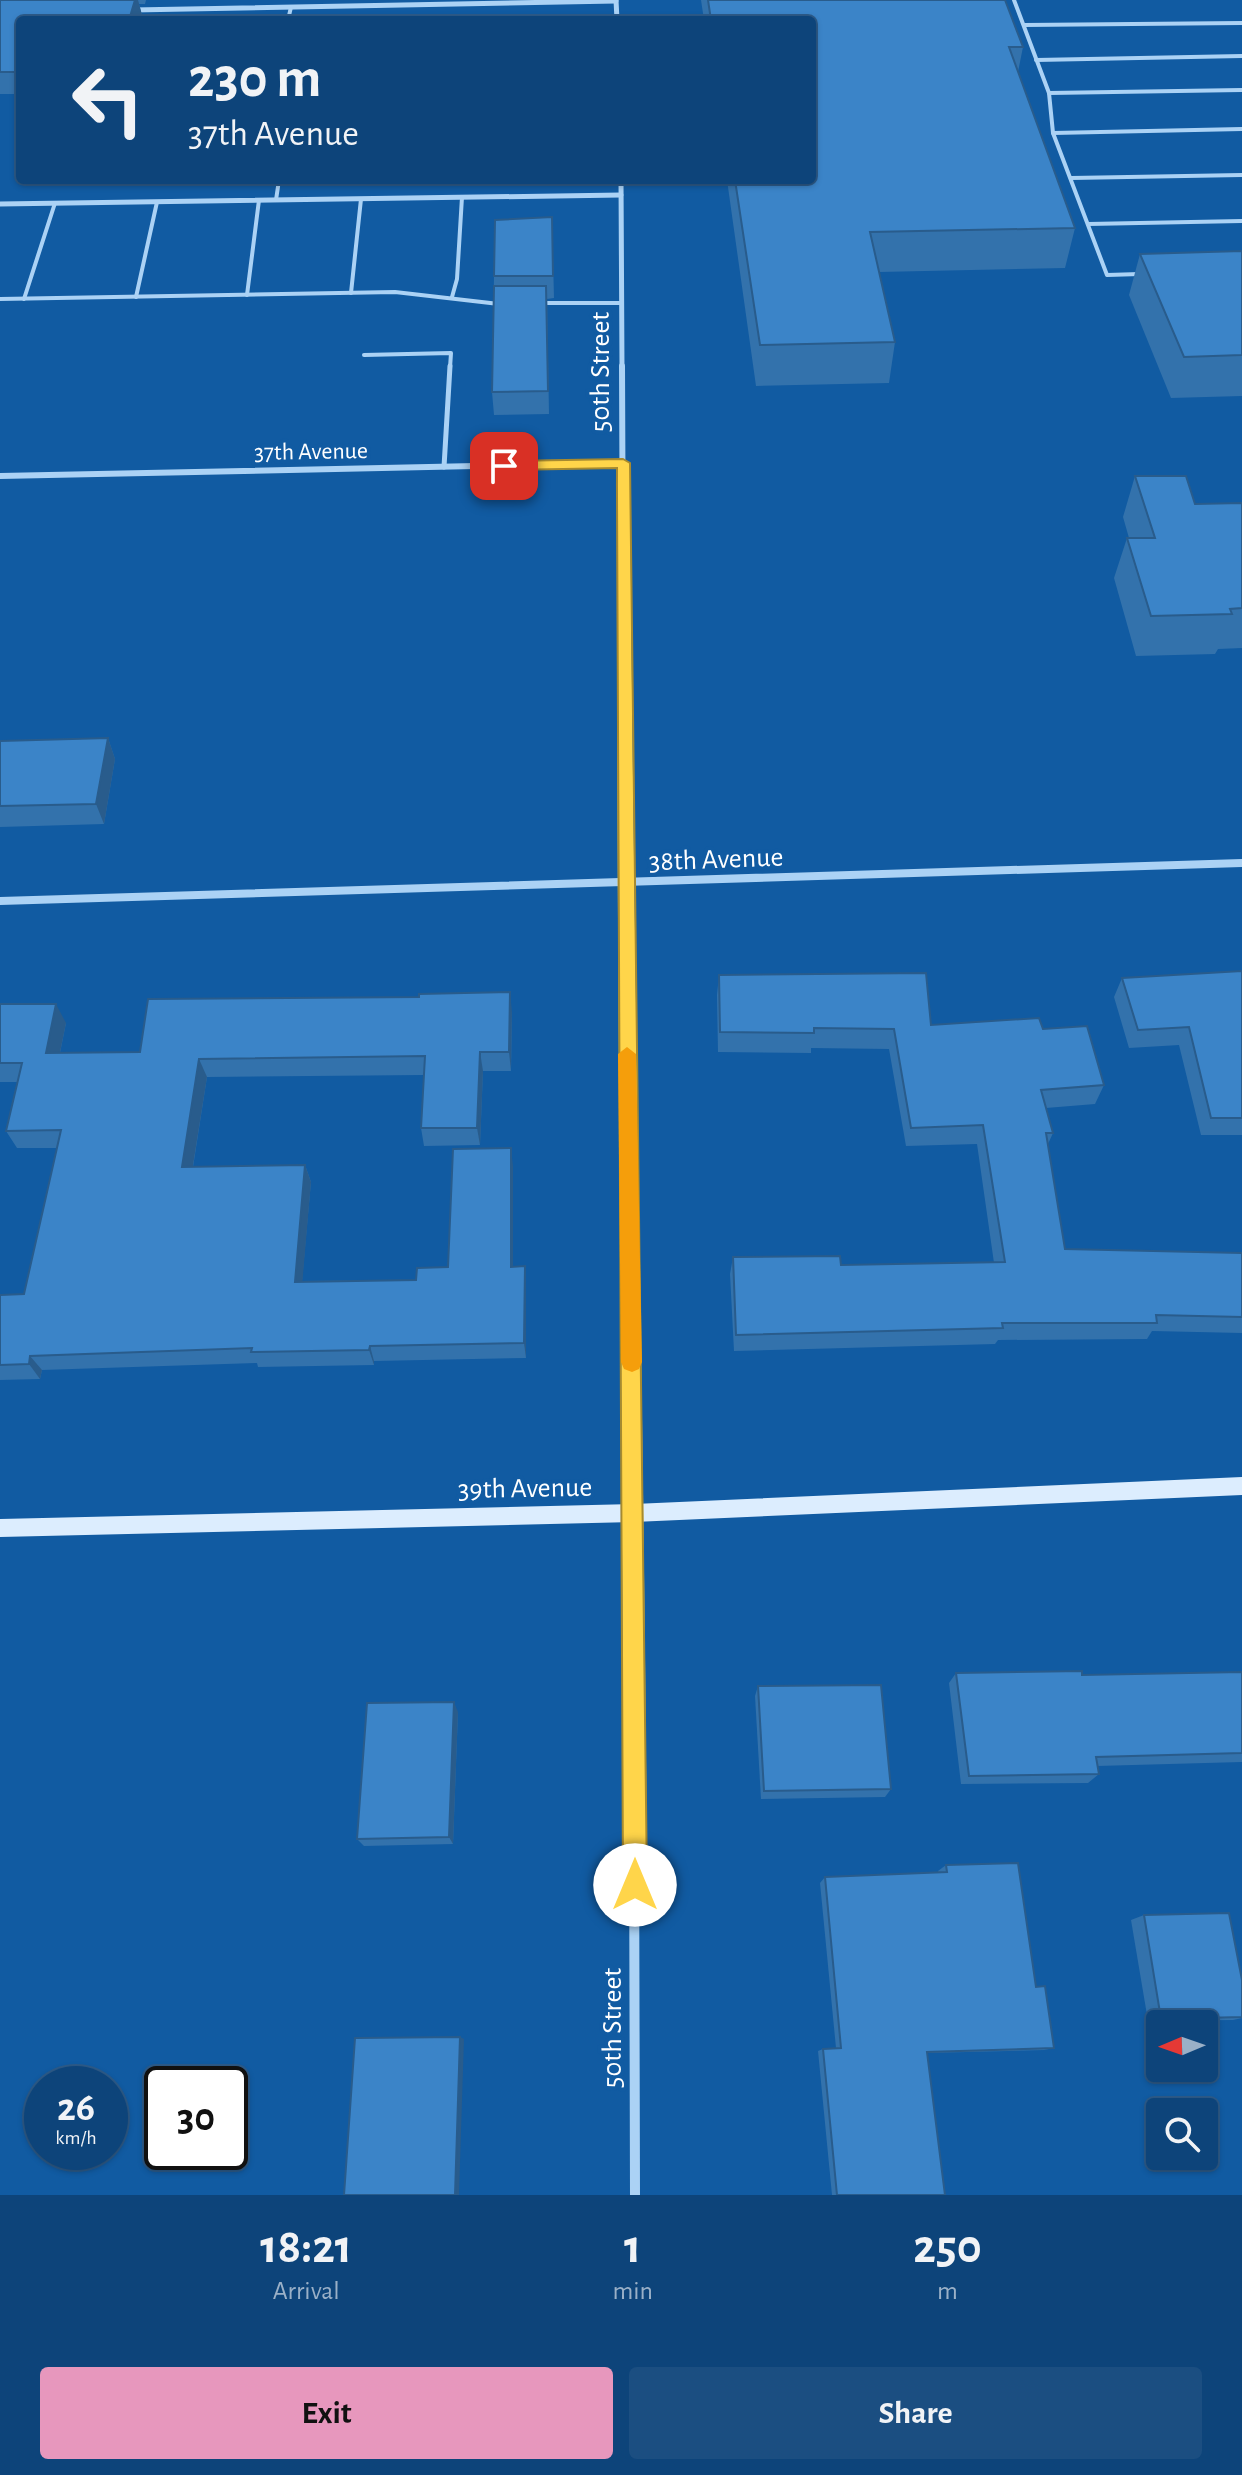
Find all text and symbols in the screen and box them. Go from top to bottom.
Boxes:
icon: left [56,48,160,152]
text: 230 m [188,51,321,107]
text: 37th Avenue [188,116,359,152]
street label: 50th Street [587,312,615,432]
pin [470,432,538,500]
street label: 37th Avenue [254,439,368,465]
icon: arrive [482,444,526,488]
street label: 38th Avenue [648,844,784,876]
street label: 39th Avenue [458,1474,592,1504]
position arrow [593,1843,677,1927]
street label: 50th Street [599,1968,627,2088]
north arrow [1146,2010,1218,2082]
map controls [1146,2010,1218,2170]
speed limit sign: 30 [144,2066,248,2170]
text: 26 [57,2088,95,2128]
button: search [1146,2098,1218,2170]
text: km/h [55,2128,97,2148]
text: 18:21 [260,2224,352,2272]
text: 1 [624,2224,641,2272]
text: 250 [913,2224,982,2272]
text: Arrival [273,2278,340,2304]
text: min [612,2278,653,2304]
text: m [937,2278,958,2304]
button: Exit [40,2367,613,2459]
button: Share [629,2367,1202,2459]

